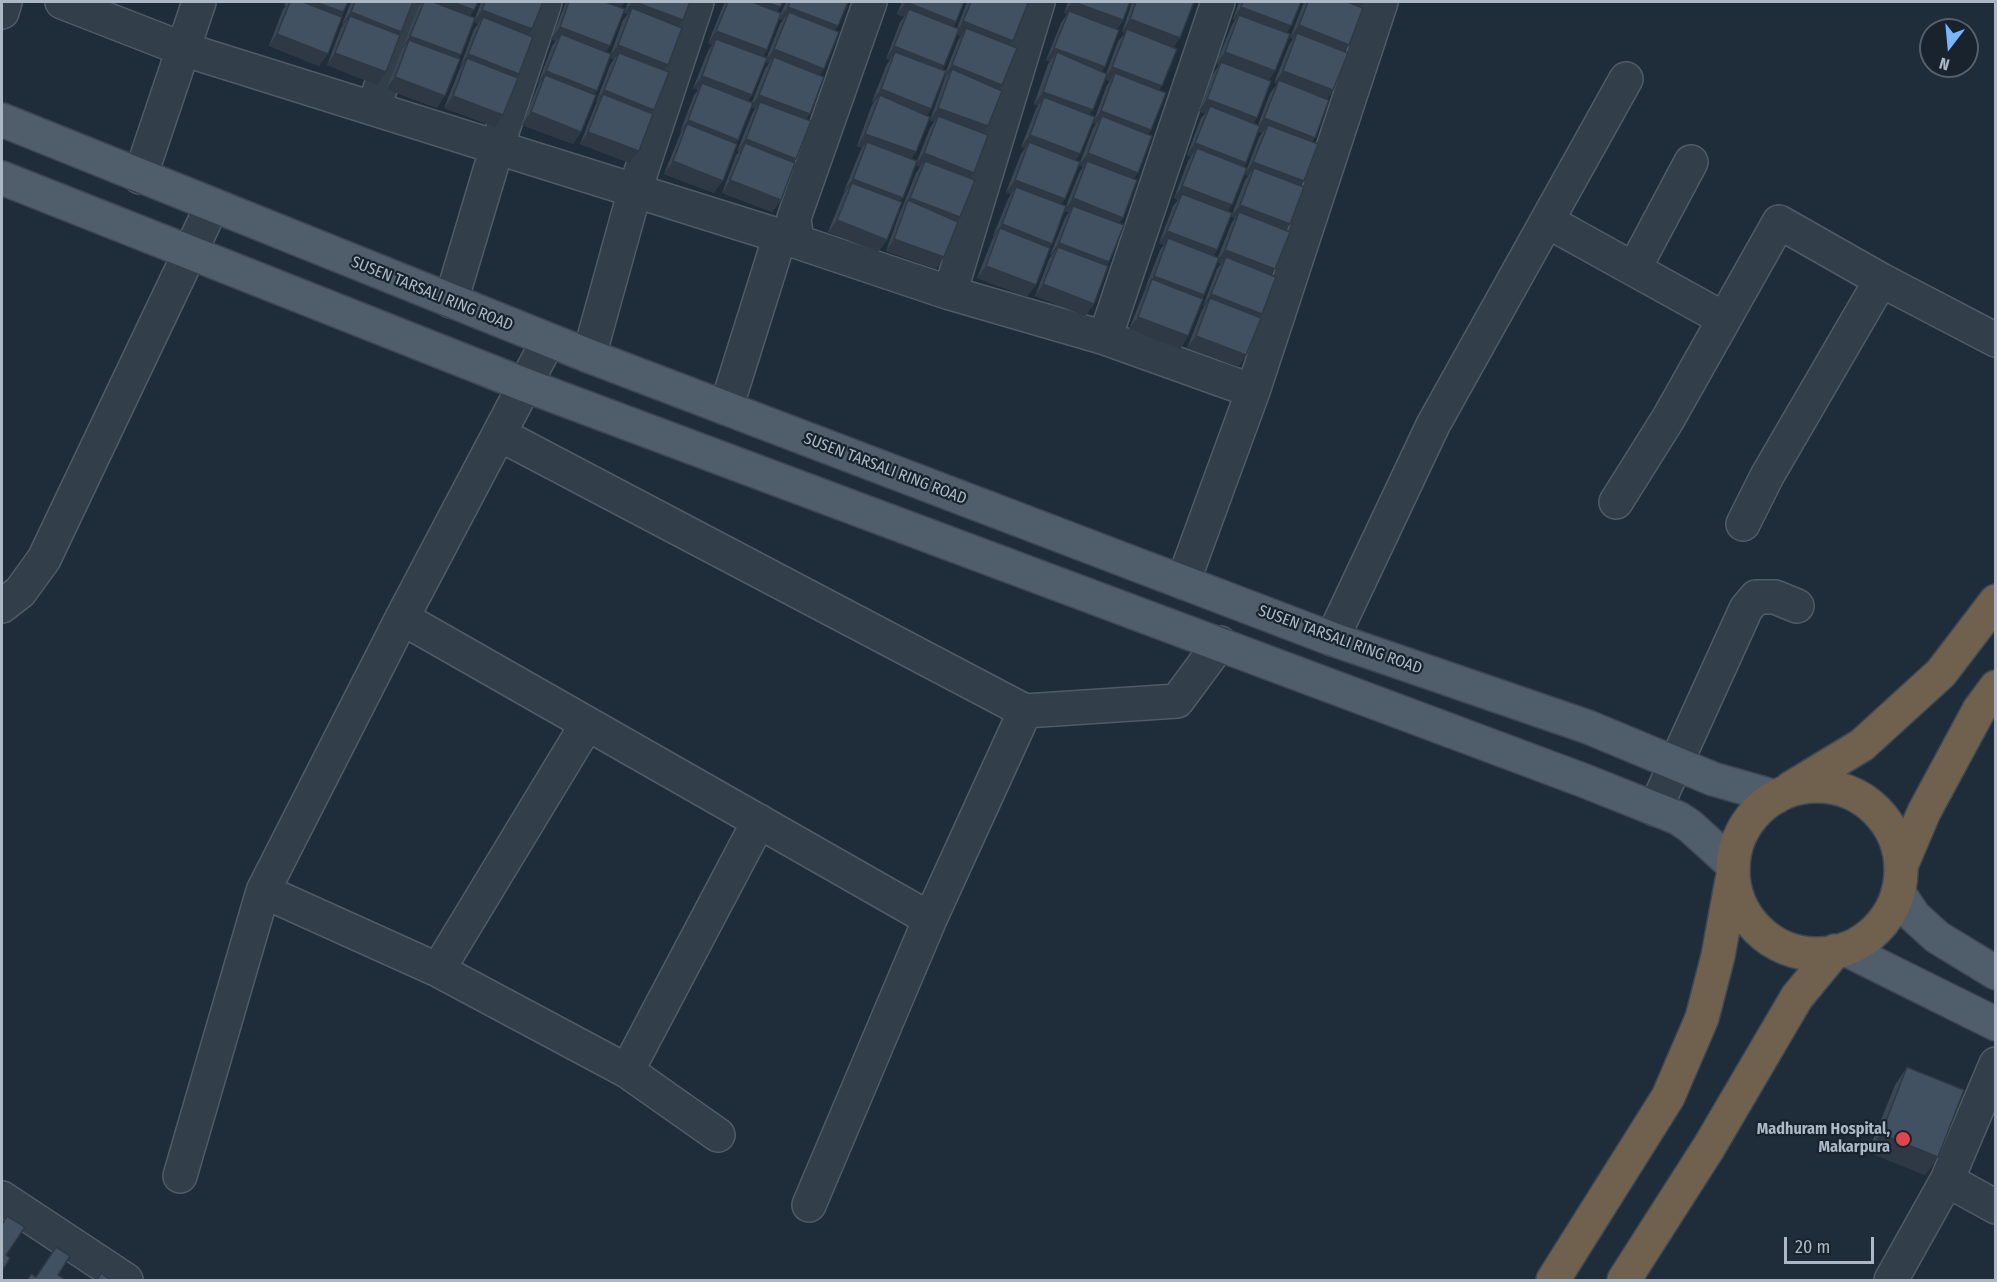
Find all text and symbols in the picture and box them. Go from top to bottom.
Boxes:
north arrow [1919,18,1979,78]
text: N [1937,53,1952,74]
street label: SUSEN TARSALI RING ROAD [348,253,516,335]
street label: SUSEN TARSALI RING ROAD [801,429,969,509]
street label: SUSEN TARSALI RING ROAD [1256,601,1424,679]
place label: Madhuram Hospital, Makarpura [1757,1120,1890,1158]
marker: Madhuram Hospital, Makarpura [1894,1130,1912,1148]
scale bar [1787,1225,1877,1263]
text: 20 m [1795,1236,1830,1258]

